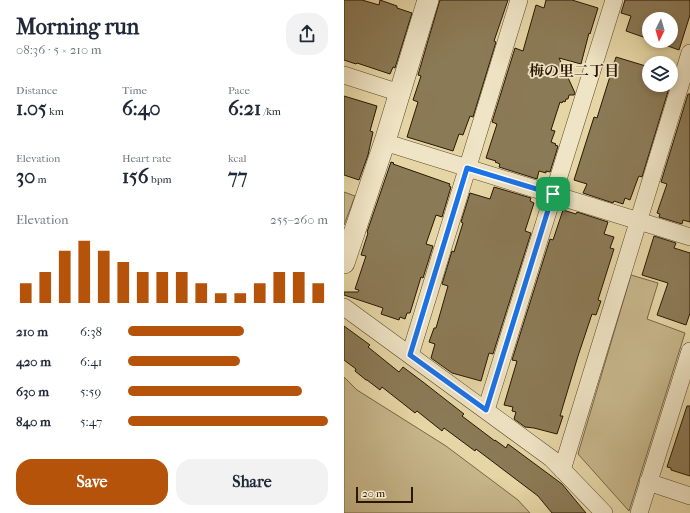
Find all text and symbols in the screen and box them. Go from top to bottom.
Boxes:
north arrow [642,12,678,48]
map controls [642,12,678,92]
button: share [286,13,328,55]
text: Morning run [16,14,139,40]
text: 08:36 · 5 × 210 m [16,42,102,57]
button: layers [642,56,678,92]
district label: 梅の里二丁目 [529,62,619,80]
text: Distance [16,84,57,97]
text: Time [122,84,147,97]
text: Pace [228,84,250,97]
text: 1.05 [16,97,47,120]
text: 6:40 [122,97,161,120]
text: 6:21 [228,97,261,120]
text: km [47,105,64,118]
text: /km [261,105,281,118]
text: Elevation [16,152,60,165]
text: Heart rate [122,152,171,165]
text: kcal [228,152,247,165]
text: 30 [16,165,35,188]
text: 156 [122,165,149,188]
text: 77 [228,165,247,188]
text: m [35,173,47,186]
text: bpm [149,173,172,186]
pin [536,177,570,211]
icon: arrive [542,183,564,205]
text: Elevation [16,212,69,227]
text: 255–260 m [270,212,328,227]
text: 210 m [16,324,48,339]
text: 6:38 [80,324,102,339]
text: 420 m [16,354,51,369]
text: 6:41 [80,354,103,369]
text: 630 m [16,384,49,399]
text: 5:59 [80,384,101,399]
text: 840 m [16,414,51,429]
text: 5:47 [80,414,102,429]
button: Save [16,459,168,505]
button: Share [176,459,328,505]
scale bar [356,485,413,504]
text: 20 m [362,487,385,500]

